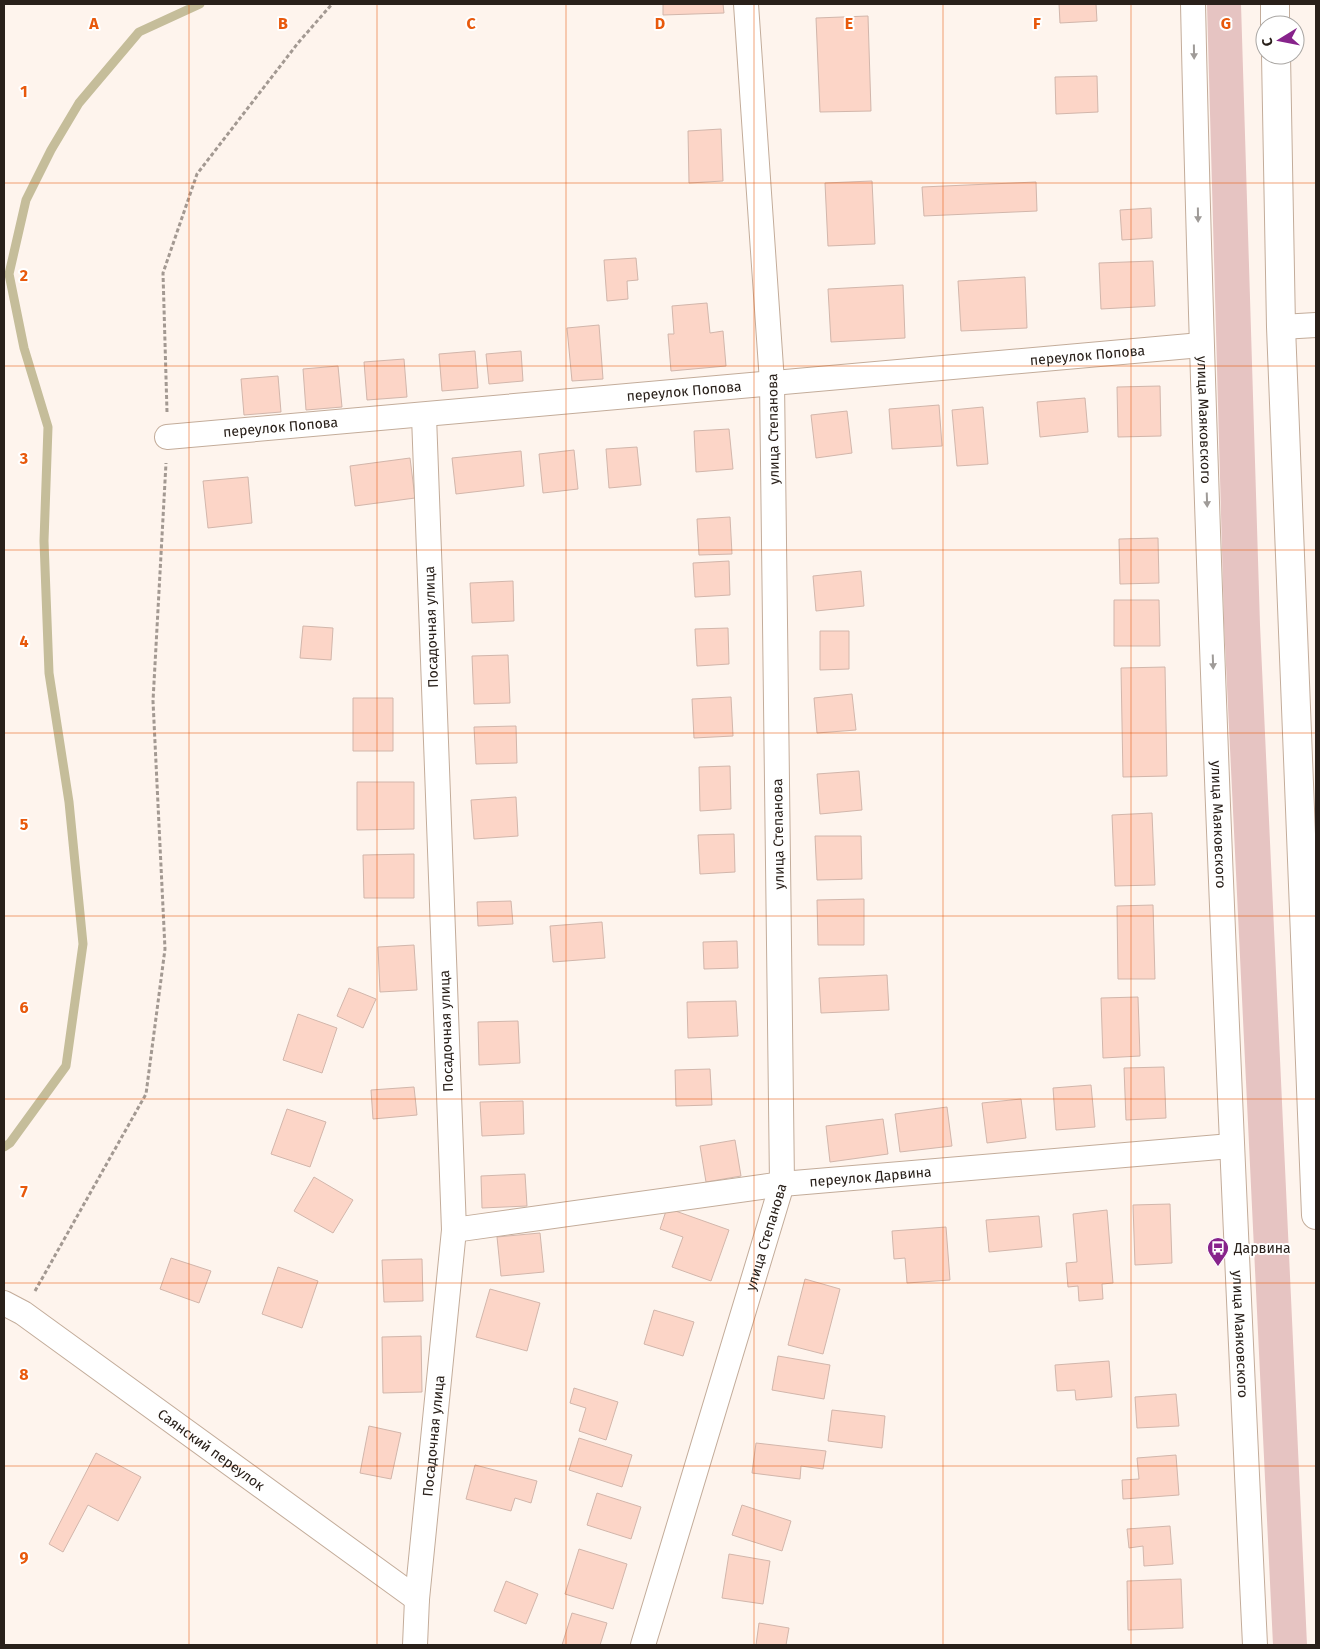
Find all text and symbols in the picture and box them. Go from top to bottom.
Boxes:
text: A [88,14,99,33]
text: B [278,14,288,33]
text: C [466,14,476,33]
text: D [655,14,665,33]
text: E [845,14,853,33]
text: F [1033,14,1041,33]
text: G [1221,14,1231,33]
north arrow [1255,15,1305,65]
text: С [1259,37,1277,48]
one-way arrow [1190,45,1198,61]
text: 1 [20,82,28,101]
one-way arrow [1194,207,1202,223]
text: 2 [20,266,28,285]
street label: переулок Попова [1029,342,1146,369]
street label: улица Маяковского [1193,356,1214,484]
street label: улица Степанова [764,373,783,485]
street label: переулок Попова [626,378,742,405]
street label: переулок Попова [222,414,339,441]
text: 3 [19,449,28,468]
one-way arrow [1203,492,1211,508]
street label: Посадочная улица [421,566,442,688]
text: 4 [19,632,29,651]
one-way arrow [1209,654,1217,670]
street label: улица Маяковского [1207,760,1229,889]
street label: улица Степанова [769,778,788,890]
text: 5 [20,815,29,834]
street label: Посадочная улица [436,970,457,1092]
text: 6 [19,998,29,1017]
street label: переулок Дарвина [809,1163,932,1191]
text: 7 [20,1182,28,1201]
street label: улица Степанова [742,1182,791,1293]
bus stop icon: Дарвина [1206,1236,1230,1267]
place label: Дарвина [1233,1240,1291,1257]
street label: улица Маяковского [1229,1270,1251,1398]
text: 8 [19,1365,29,1384]
street label: Посадочная улица [419,1374,448,1497]
street label: Саянский переулок [154,1406,268,1495]
text: 9 [20,1548,29,1567]

